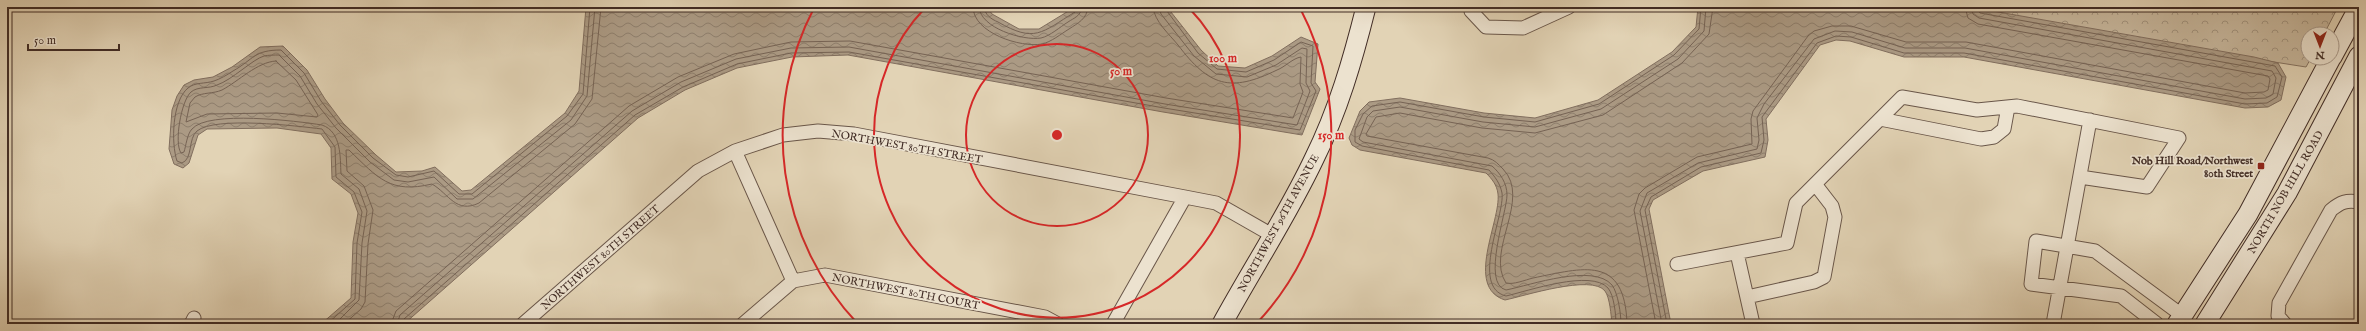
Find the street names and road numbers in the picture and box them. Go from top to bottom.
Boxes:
street label: NORTHWEST 80TH STREET [830,127,983,167]
street label: NORTH NOB HILL ROAD [2245,128,2327,257]
street label: NORTHWEST 96TH AVENUE [1235,152,1323,295]
street label: NORTHWEST 80TH STREET [538,202,663,313]
street label: NORTHWEST 80TH COURT [831,271,981,313]

